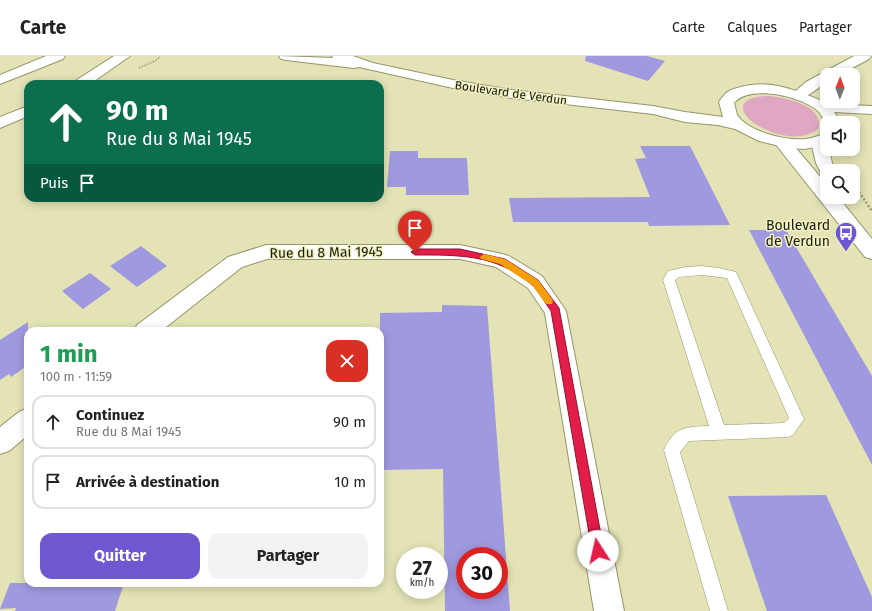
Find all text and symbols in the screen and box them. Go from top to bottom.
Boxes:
text: Carte [20,16,66,39]
text: Carte [672,19,705,36]
text: Calques [727,19,777,36]
text: Partager [799,19,852,36]
north arrow [820,68,860,108]
map controls [820,68,860,204]
street label: Boulevard de Verdun [454,78,568,108]
text: 90 m [106,94,168,127]
icon: ahead [40,96,92,148]
button: sound [820,116,860,156]
text: Rue du 8 Mai 1945 [106,128,252,150]
button: search [820,164,860,204]
icon: arrive [76,172,98,194]
text: Puis [40,174,68,192]
pin [398,211,432,252]
icon: arrive [404,217,426,239]
place label: Boulevard de Verdun [766,217,830,250]
bus stop icon: Boulevard de Verdun [833,220,859,253]
street label: Rue du 8 Mai 1945 [269,243,383,262]
text: 1 min [40,340,98,368]
button: close [326,340,368,382]
text: 100 m · 11:59 [40,369,112,384]
text: Continuez [76,406,144,424]
icon: ahead [42,411,64,433]
text: 90 m [333,413,366,431]
text: Rue du 8 Mai 1945 [76,424,181,439]
icon: arrive [42,471,64,493]
text: Arrivée à destination [76,473,219,491]
text: 10 m [334,473,366,491]
position arrow [577,530,619,572]
button: Quitter [40,533,200,579]
button: Partager [208,533,368,579]
speed limit sign: 30 [456,547,508,599]
text: 27 [412,556,432,580]
text: km/h [410,577,434,589]

